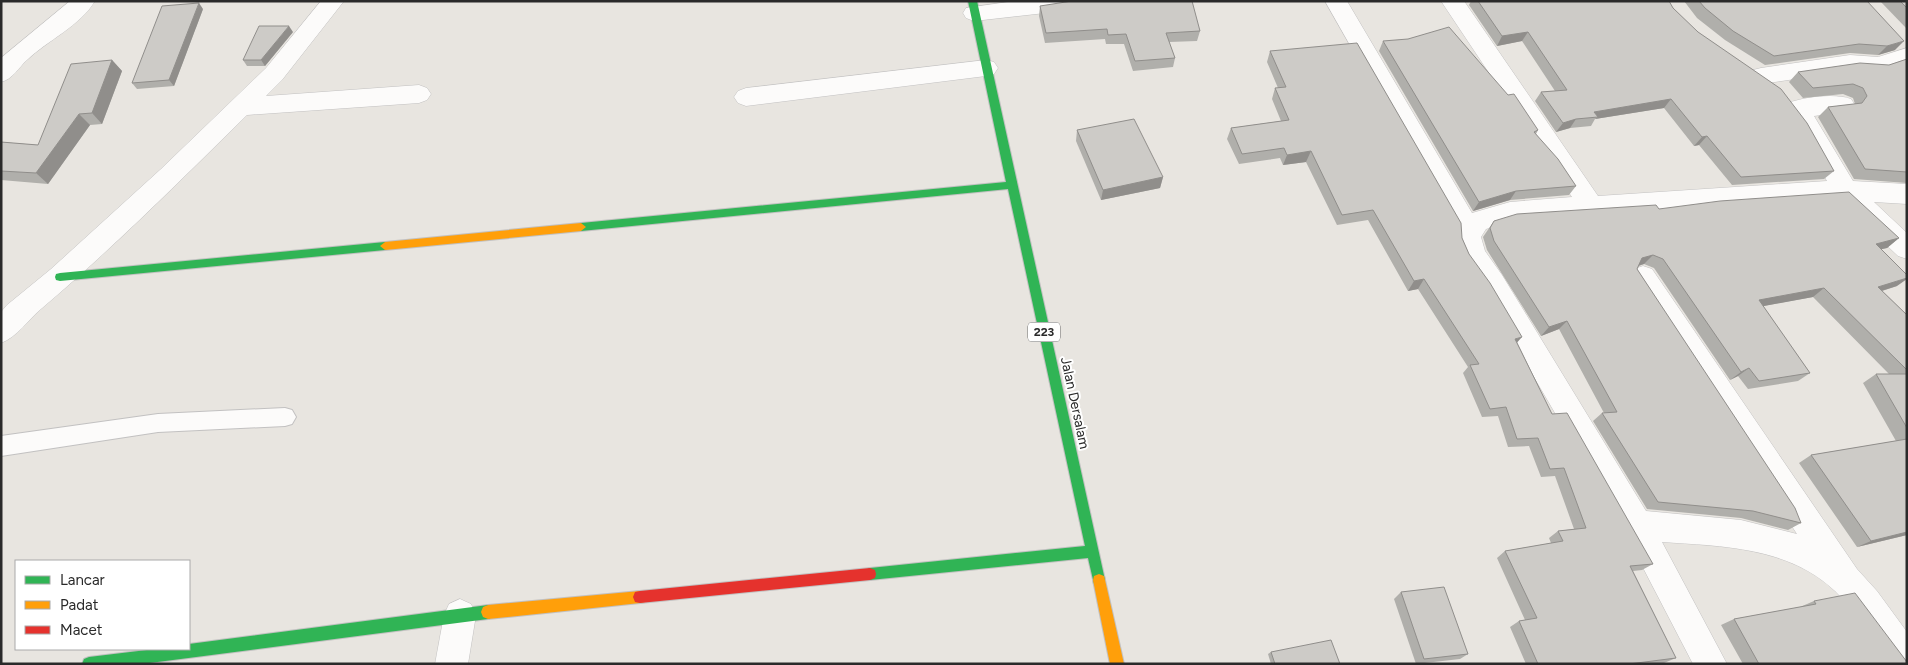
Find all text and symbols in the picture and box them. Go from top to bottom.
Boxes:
road number: 223 [1028,322,1060,342]
street label: Jalan Dersalam [1057,355,1093,451]
legend [15,560,190,650]
text: Lancar [60,571,105,589]
text: Padat [60,596,99,614]
text: Macet [60,621,103,639]

